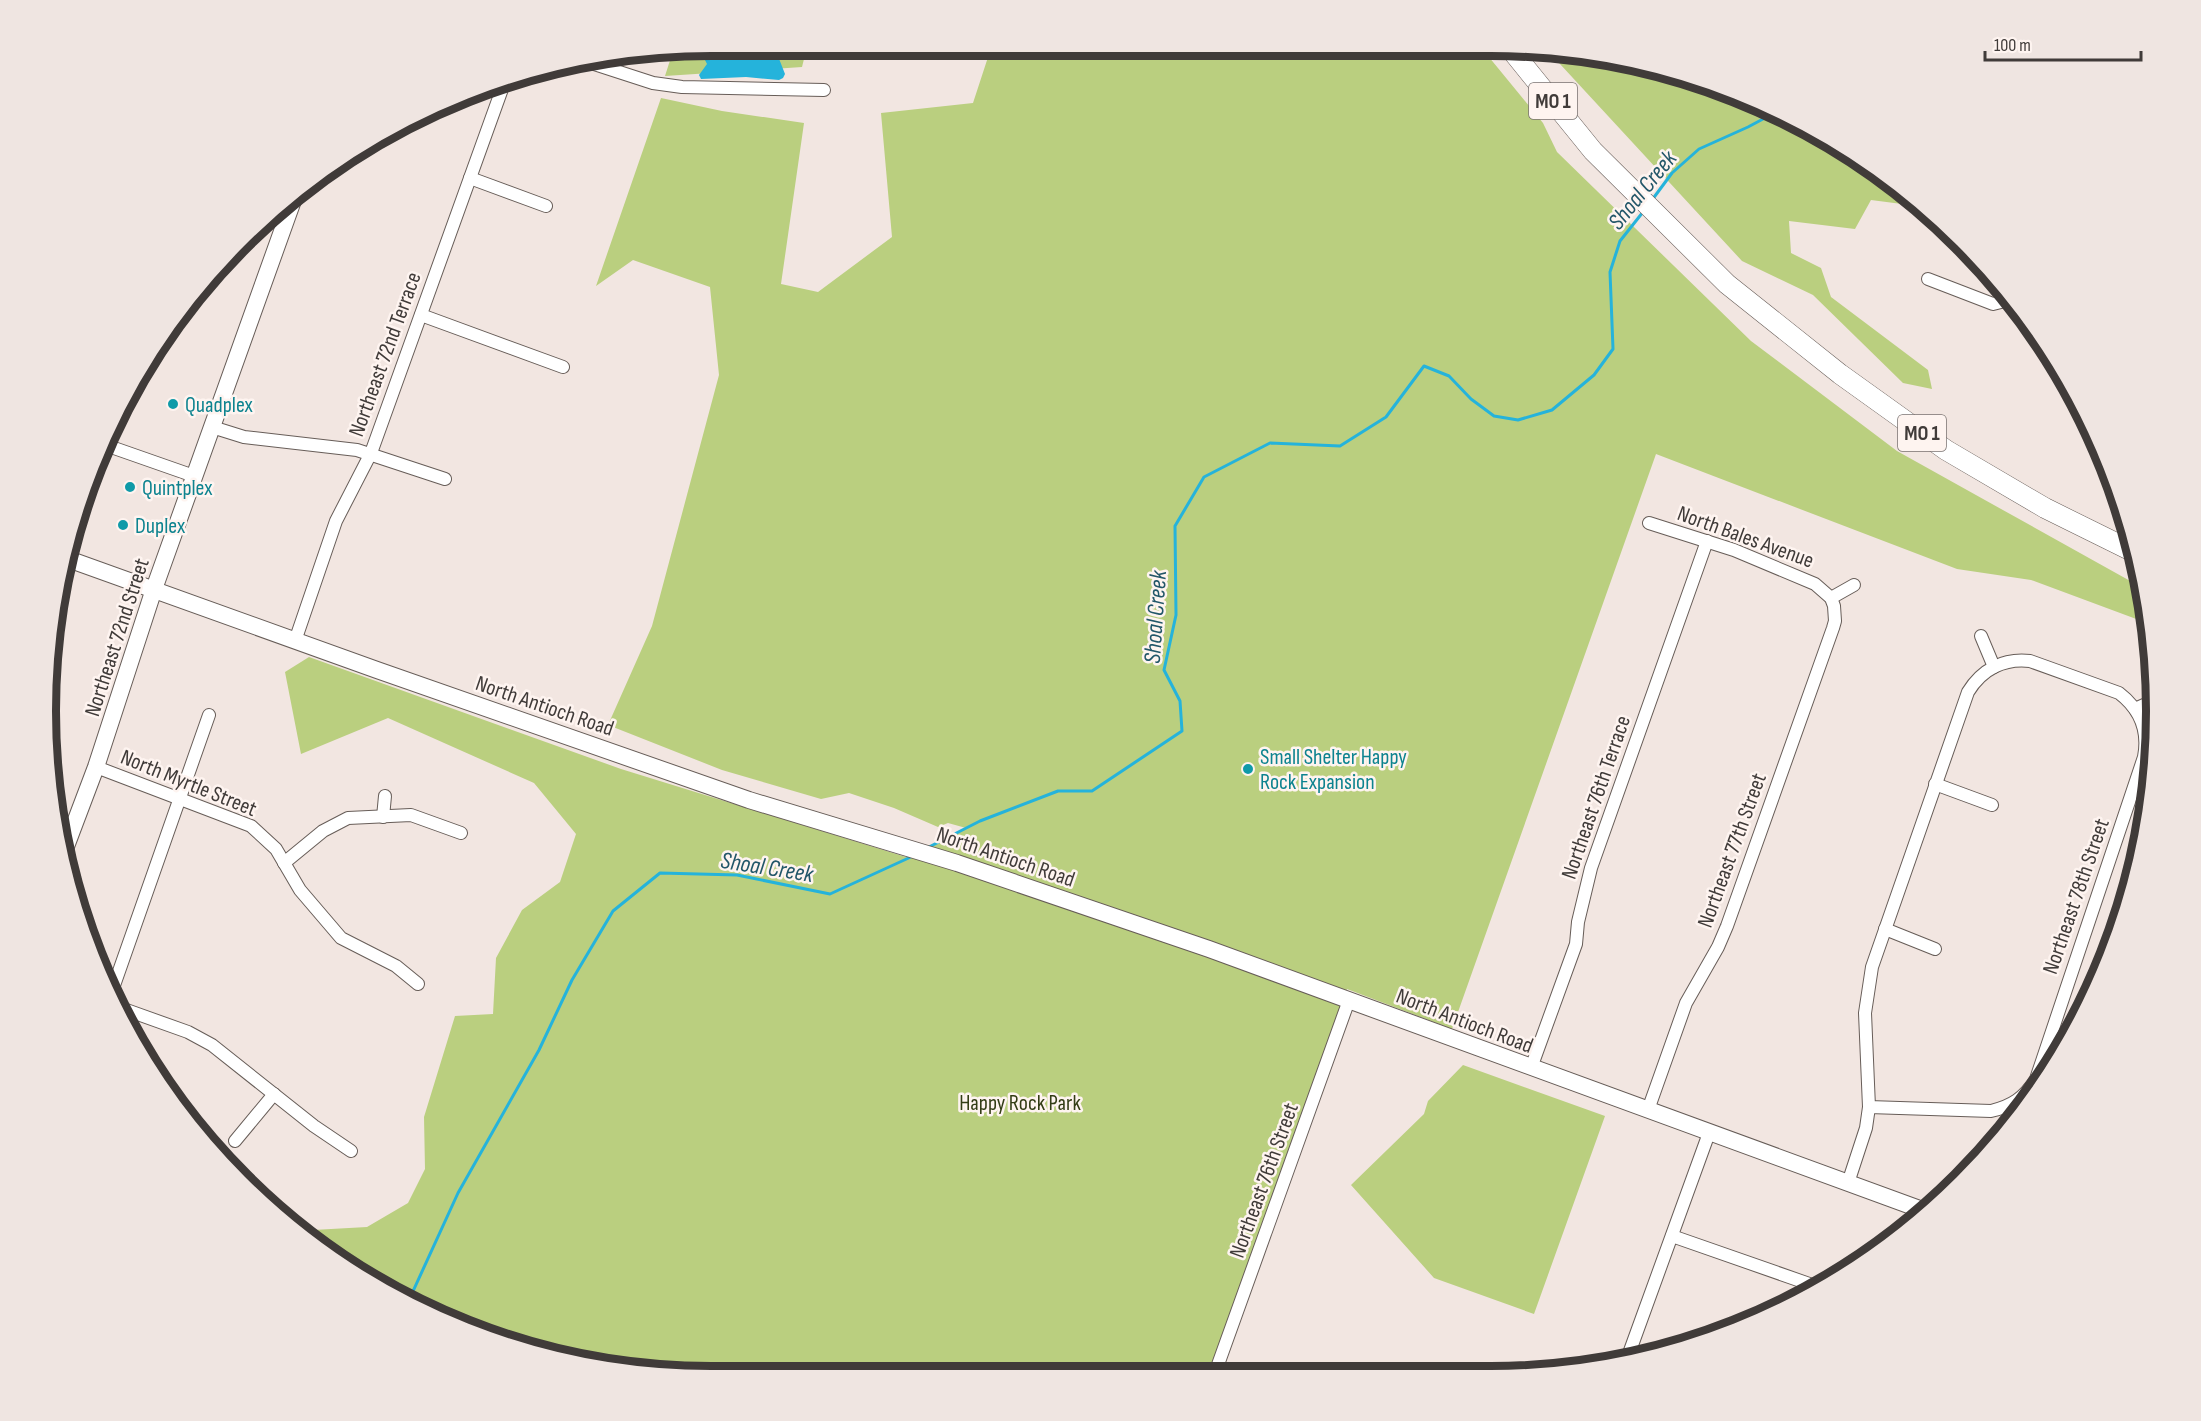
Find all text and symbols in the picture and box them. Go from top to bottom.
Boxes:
scale bar [1985,24,2141,62]
text: 100 m [1994,35,2031,56]
road number: MO 1 [1529,83,1577,119]
water label: Shoal Creek [1602,144,1684,236]
street label: Northeast 72nd Terrace [343,269,428,440]
place label: Quadplex [185,392,254,419]
marker: Quadplex [166,397,180,411]
road number: MO 1 [1898,415,1946,451]
place label: Quintplex [142,475,213,502]
marker: Quintplex [123,480,137,494]
street label: North Bales Avenue [1674,500,1817,575]
place label: Duplex [135,513,186,540]
marker: Duplex [116,518,130,532]
street label: Northeast 72nd Street [79,555,156,720]
water label: Shoal Creek [1138,569,1173,664]
street label: North Antioch Road [472,670,617,743]
street label: Northeast 76th Terrace [1556,712,1637,883]
street label: North Myrtle Street [117,744,261,823]
place label: Small Shelter Happy Rock Expansion [1260,744,1407,796]
marker: Small Shelter Happy Rock Expansion [1241,762,1255,776]
street label: Northeast 77th Street [1692,769,1773,931]
street label: Northeast 78th Street [2037,815,2116,978]
street label: North Antioch Road [933,821,1078,894]
water label: Shoal Creek [719,846,816,889]
street label: North Antioch Road [1392,983,1537,1060]
park label: Happy Rock Park [959,1090,1081,1117]
street label: Northeast 76th Street [1224,1099,1305,1262]

